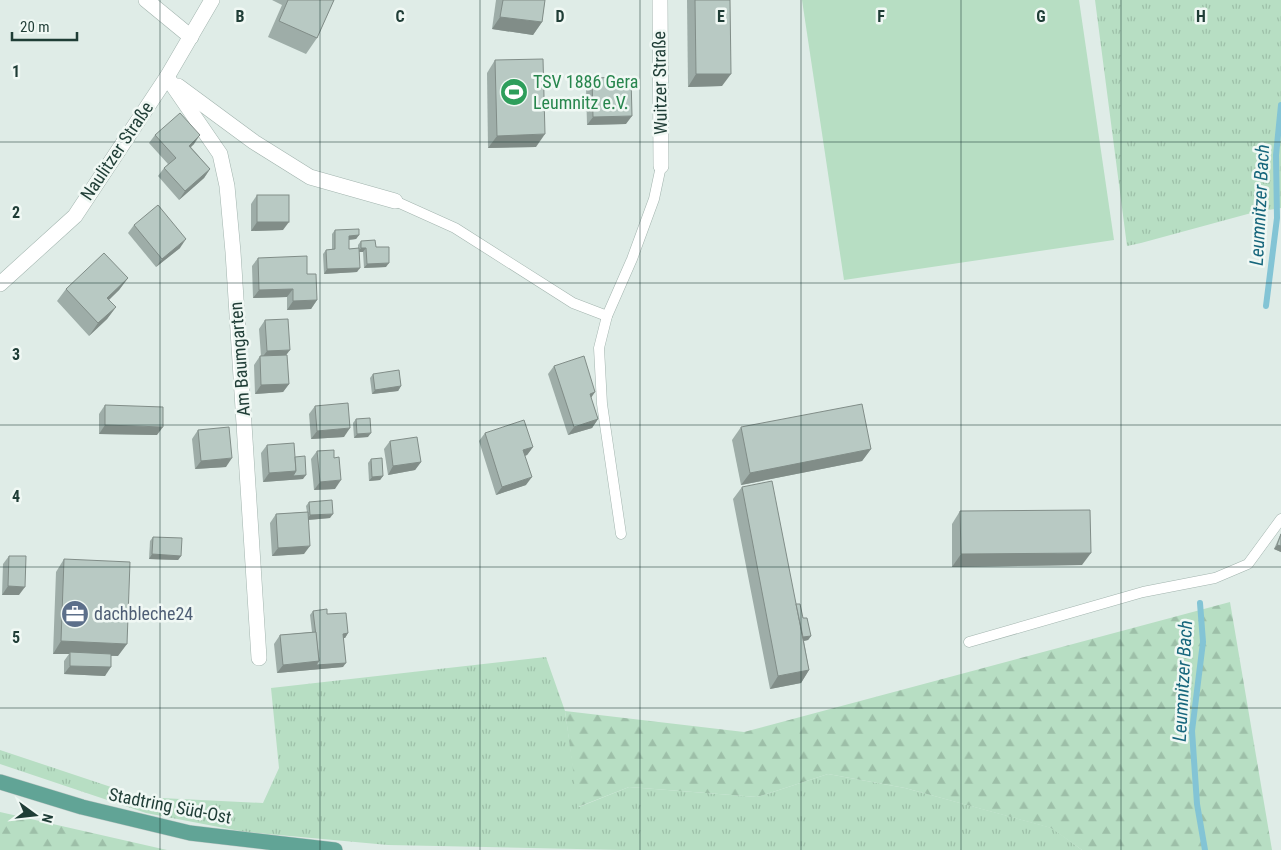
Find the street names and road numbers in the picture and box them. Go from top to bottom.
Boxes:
street label: Wuitzer Straße [648,31,671,135]
street label: Naulitzer Straße [76,98,157,204]
street label: Am Baumgarten [225,301,254,417]
street label: Stadtring Süd-Ost [107,783,233,828]

